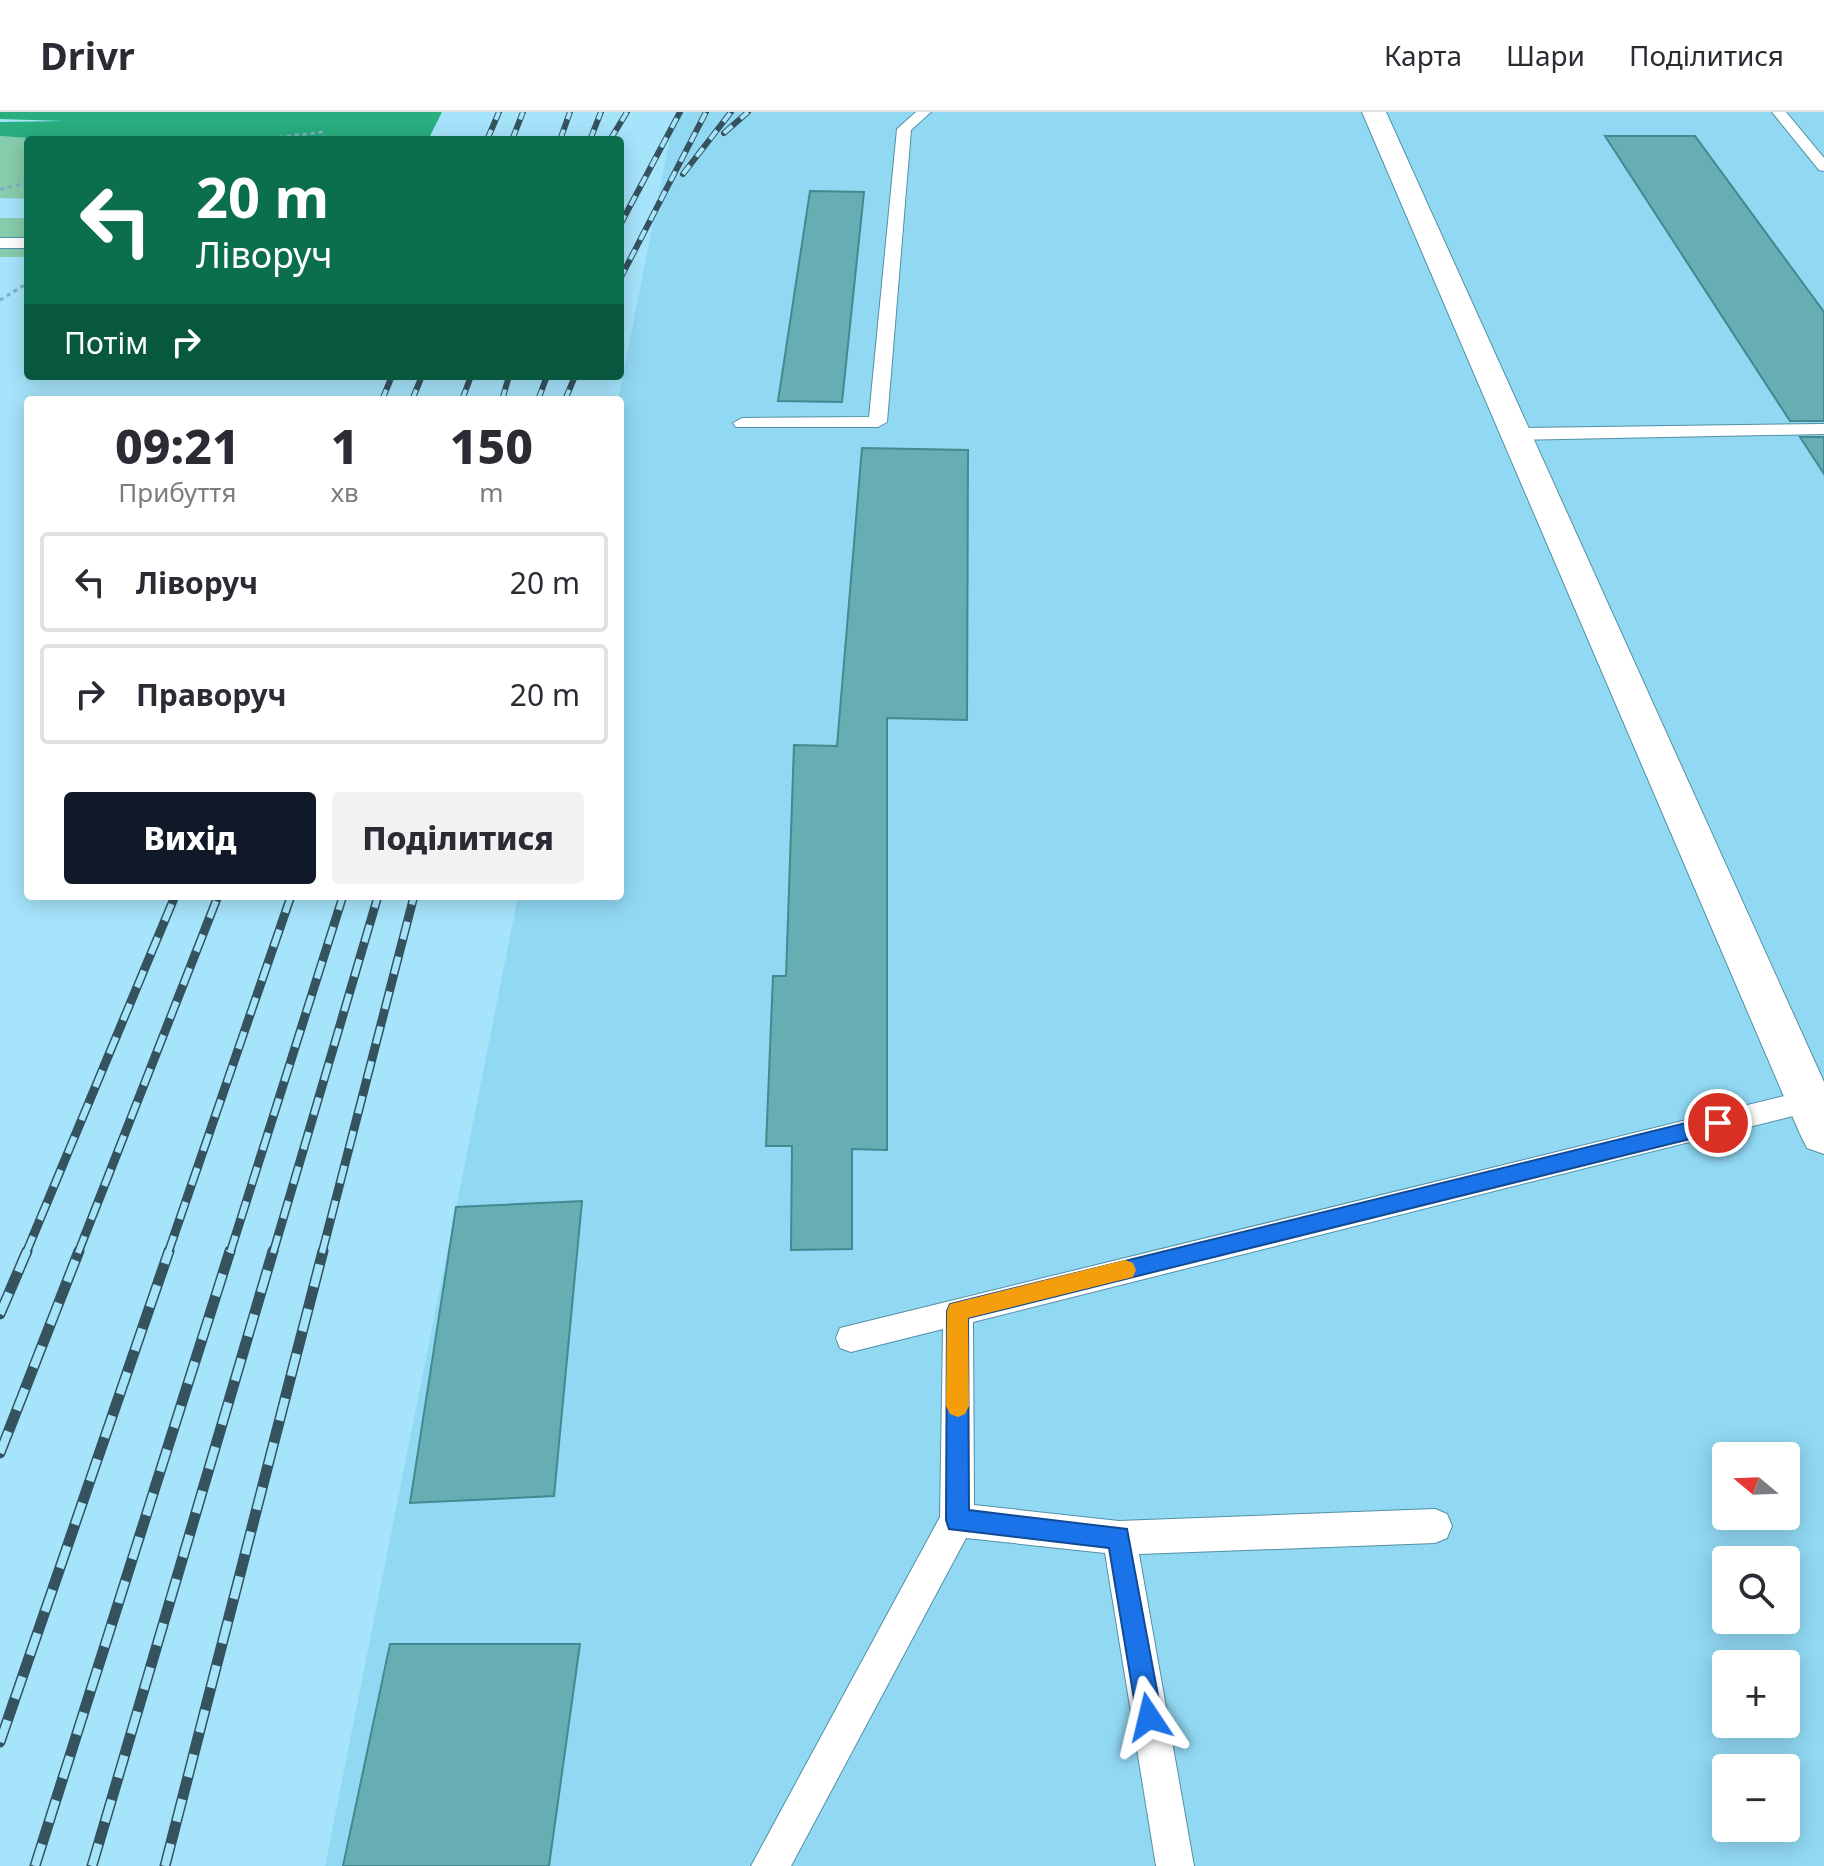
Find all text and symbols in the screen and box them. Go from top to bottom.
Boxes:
text: Drivr [40,29,135,81]
text: Карта [1384,36,1462,74]
text: Шари [1506,36,1585,74]
text: Поділитися [1629,36,1784,74]
text: 20 m [196,158,329,234]
icon: left [64,168,168,272]
text: Ліворуч [196,230,332,279]
icon: right [164,320,208,364]
text: Потім [64,322,148,363]
text: 09:21 [115,413,240,478]
text: 1 [331,413,359,478]
text: 150 [450,413,533,478]
text: Прибуття [118,474,236,510]
text: хв [331,474,359,510]
text: m [479,474,503,510]
icon: left [68,560,112,604]
text: Ліворуч [136,562,258,603]
text: 20 m [510,562,580,603]
icon: right [68,672,112,716]
text: Праворуч [136,674,287,715]
text: 20 m [510,674,580,715]
button: Вихід [64,792,316,884]
button: Поділитися [332,792,584,884]
pin [1684,1089,1752,1157]
icon: arrive [1696,1101,1740,1145]
north arrow [1712,1442,1800,1530]
map controls [1712,1442,1800,1842]
button: search [1712,1546,1800,1634]
button: + [1712,1650,1800,1738]
position arrow [1107,1675,1191,1759]
button: − [1712,1754,1800,1842]

